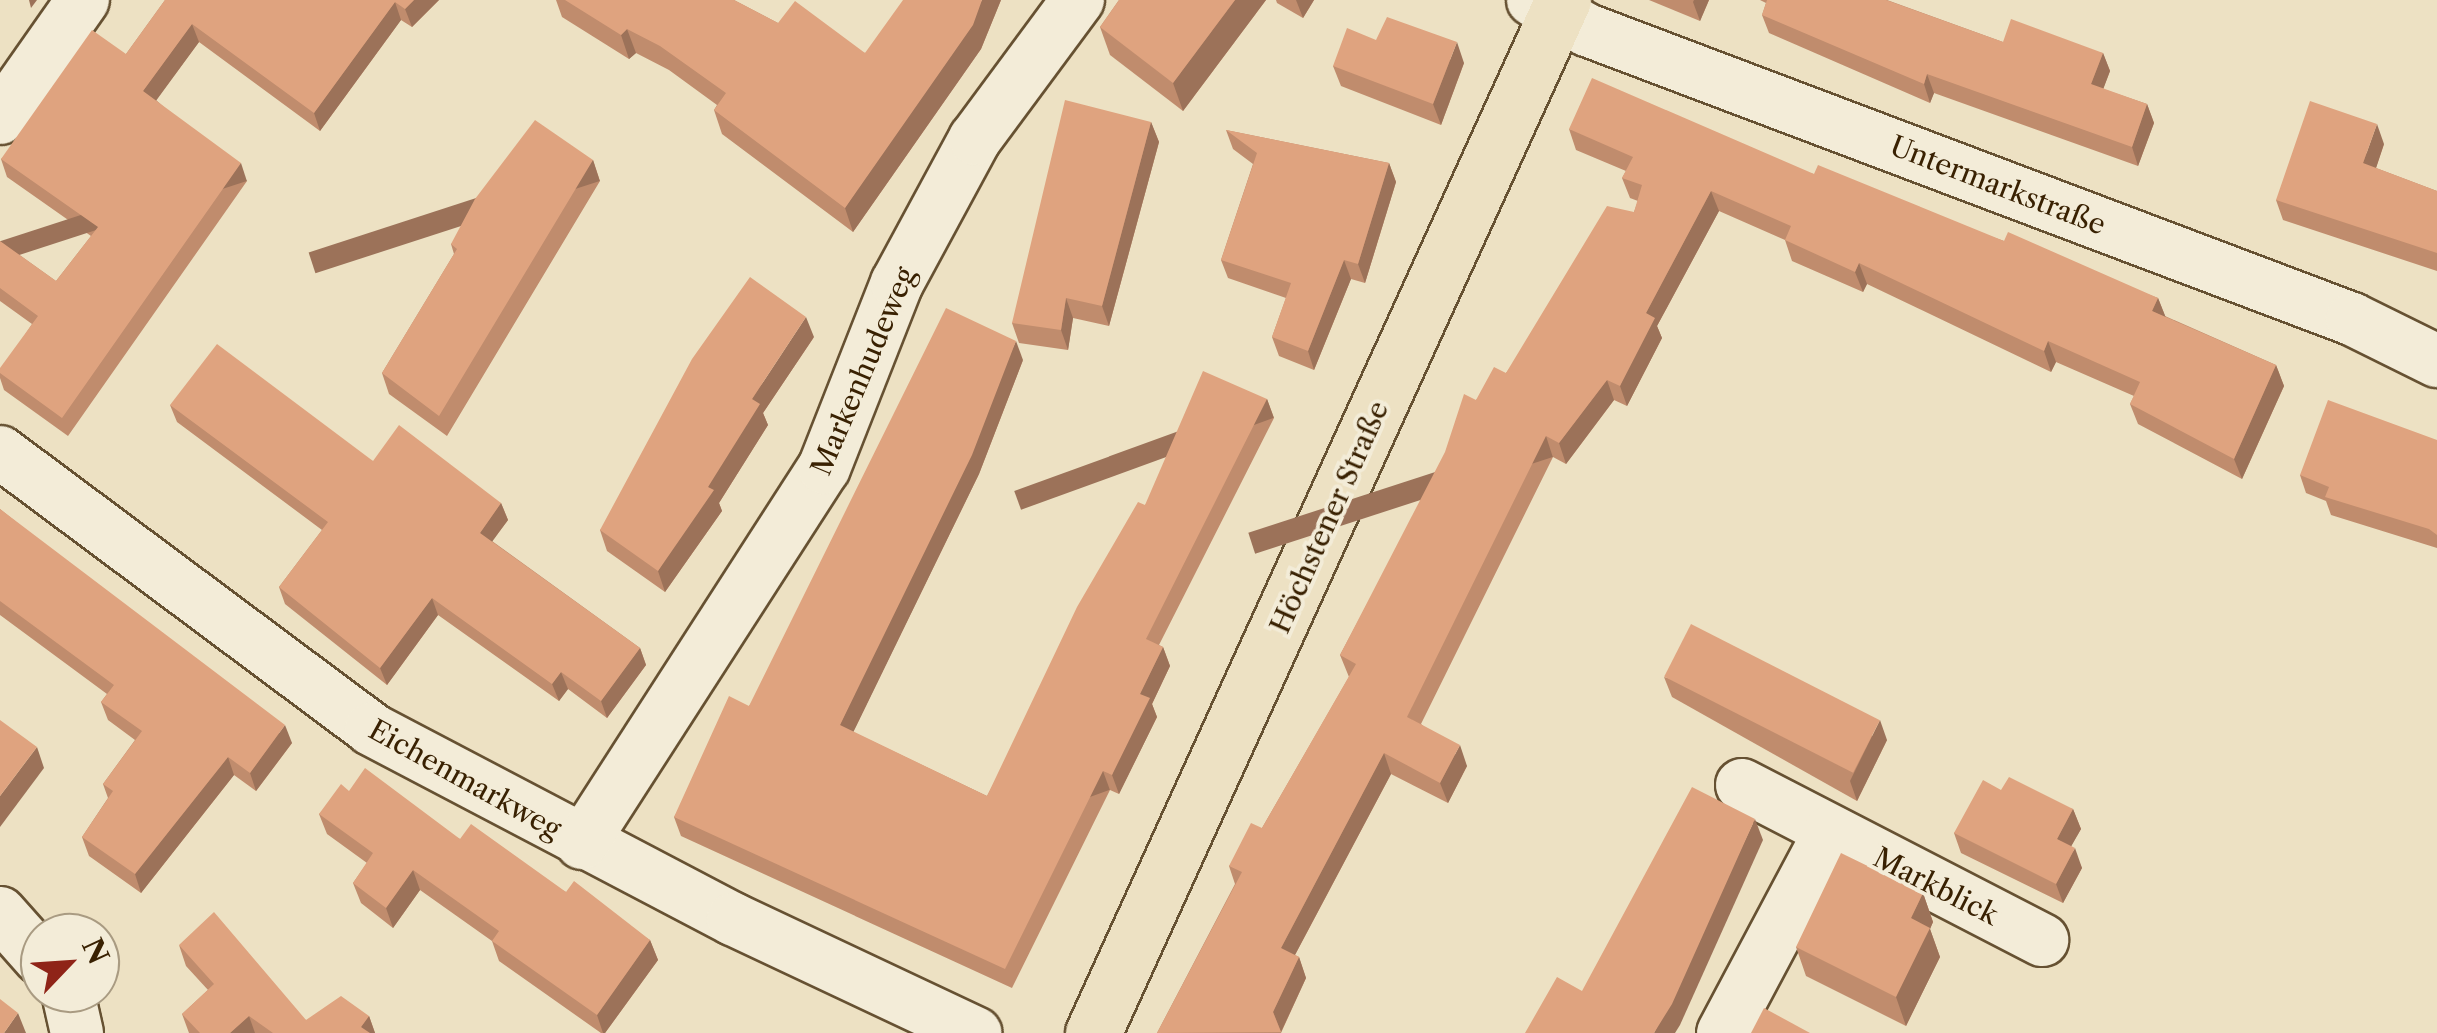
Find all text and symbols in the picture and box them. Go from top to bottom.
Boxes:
street label: Untermarkstraße [1886,128,2110,242]
street label: Markenhudeweg [804,262,922,480]
street label: Höchstener Straße [1263,396,1395,638]
street label: Eichenmarkweg [363,712,567,846]
street label: Markblick [1868,840,2004,932]
north arrow [20,913,120,1013]
text: N [75,933,116,969]

